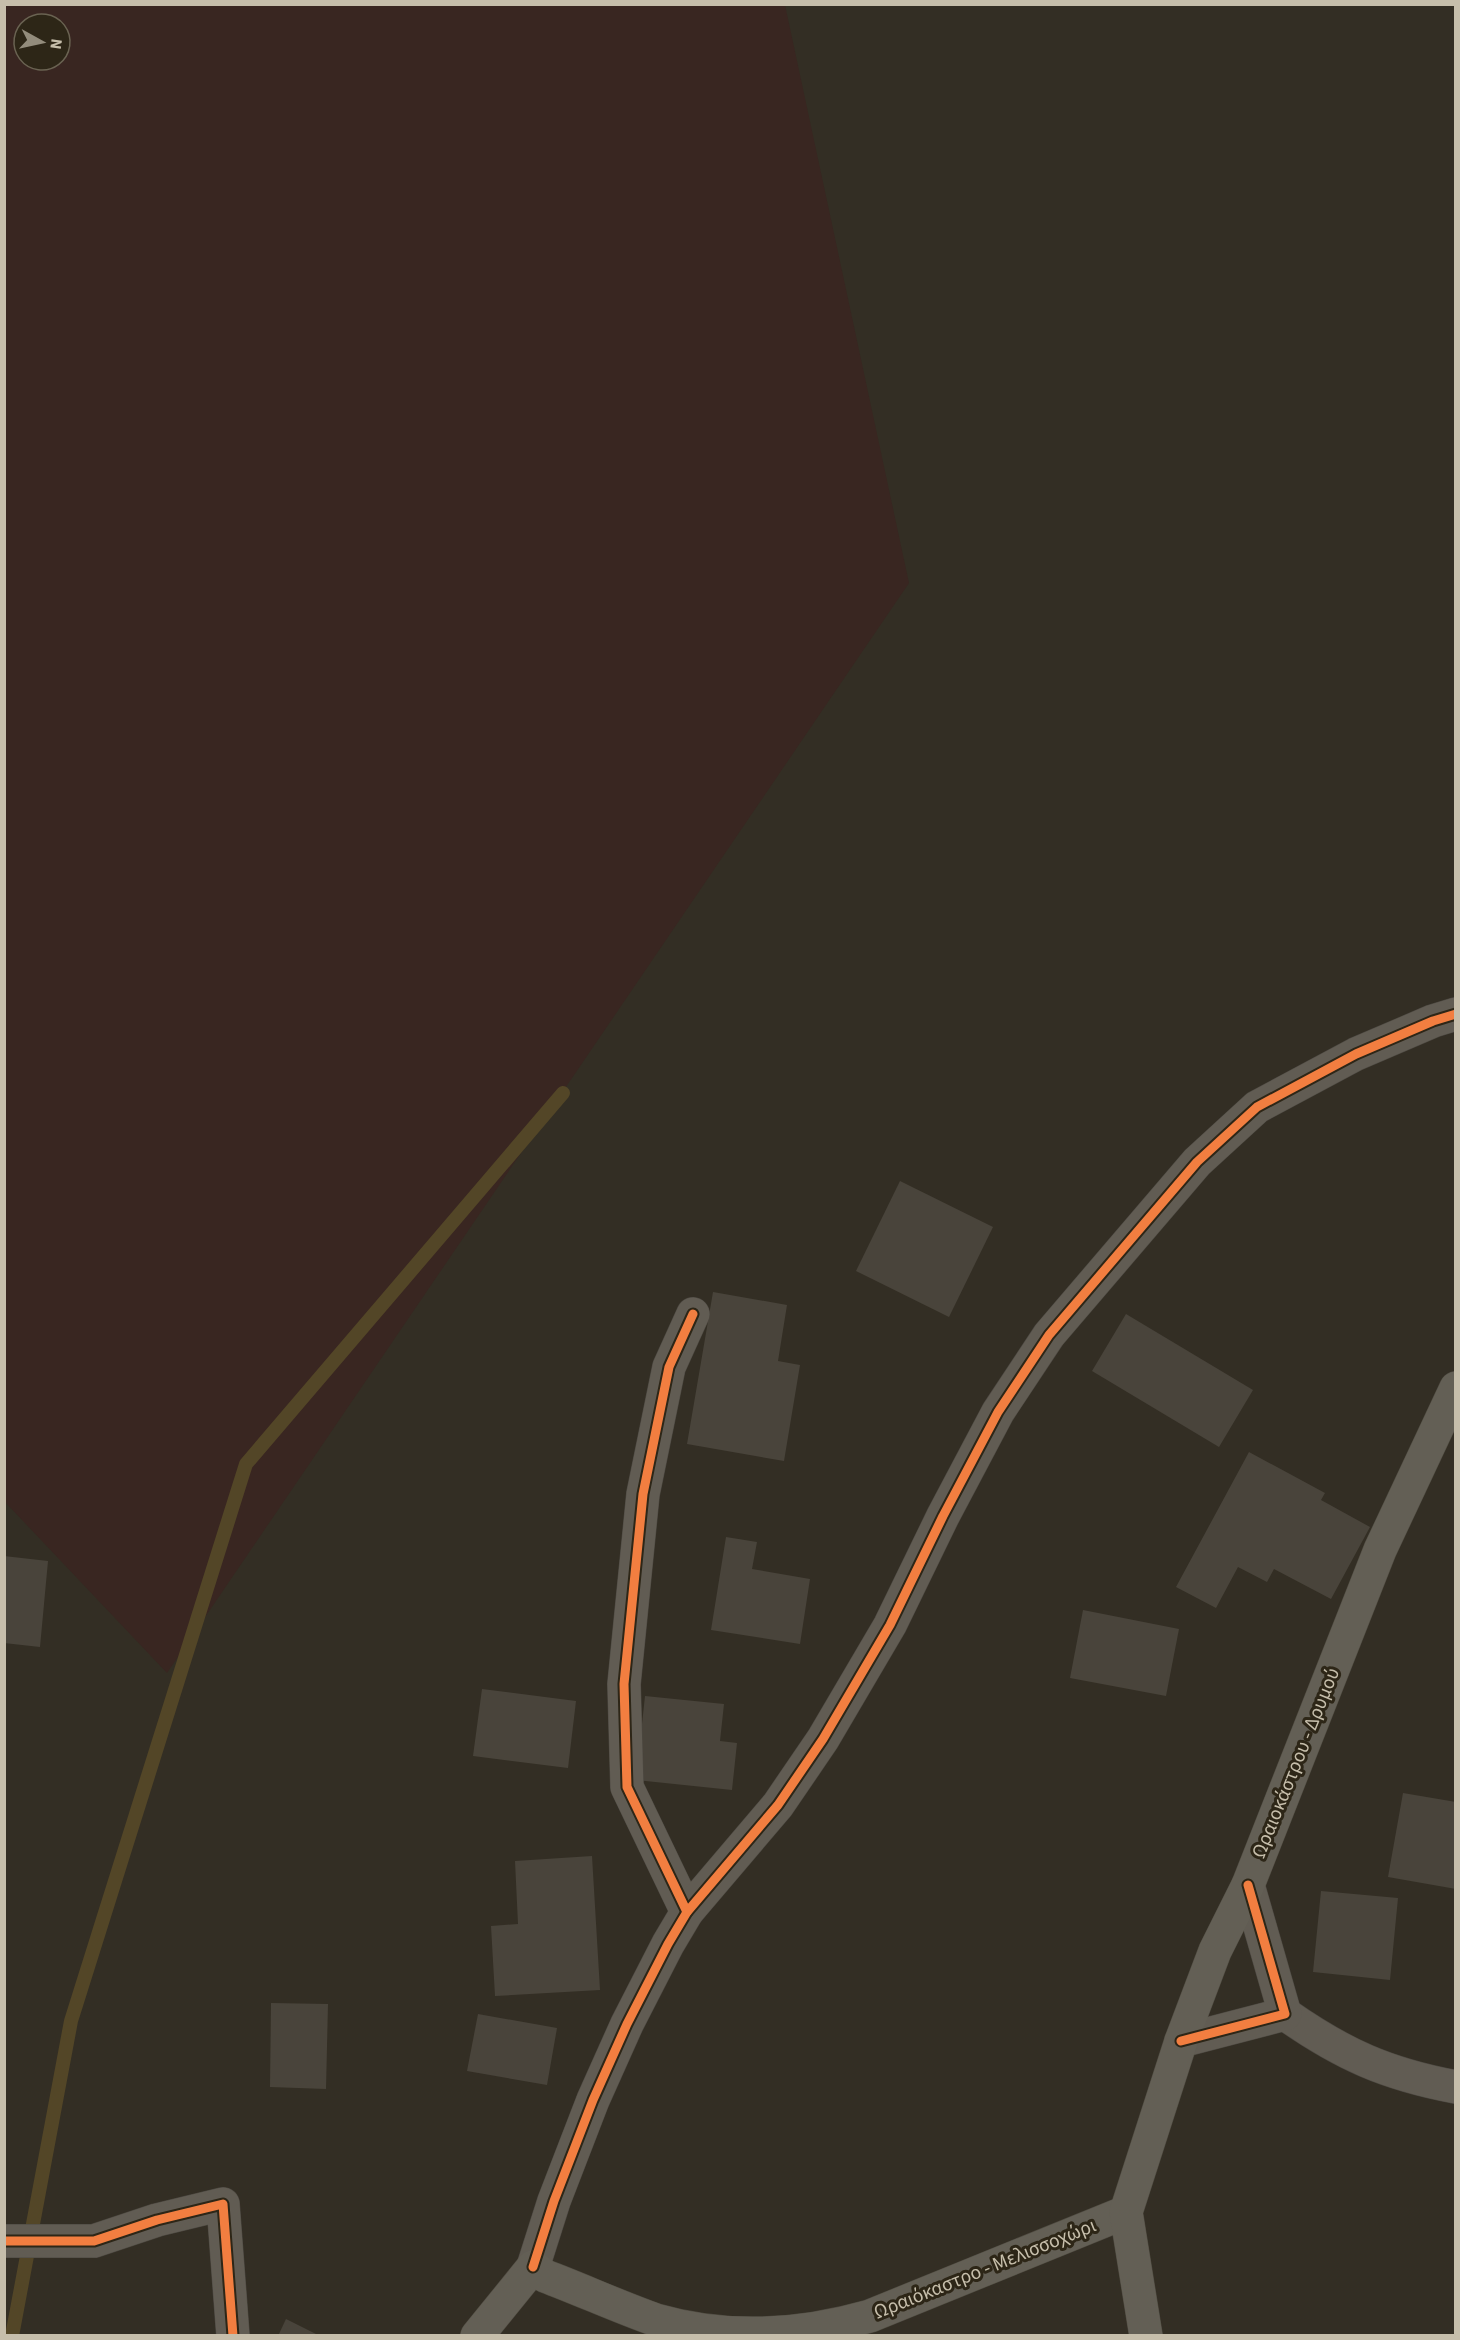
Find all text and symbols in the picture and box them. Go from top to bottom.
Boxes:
north arrow [12,12,72,72]
text: N [44,37,67,51]
street label: Ωραιοκάστρου - Δρυμού [1245,1664,1347,1862]
street label: Ωραιόκαστρο - Μελισσοχώρι [870,2212,1100,2326]

